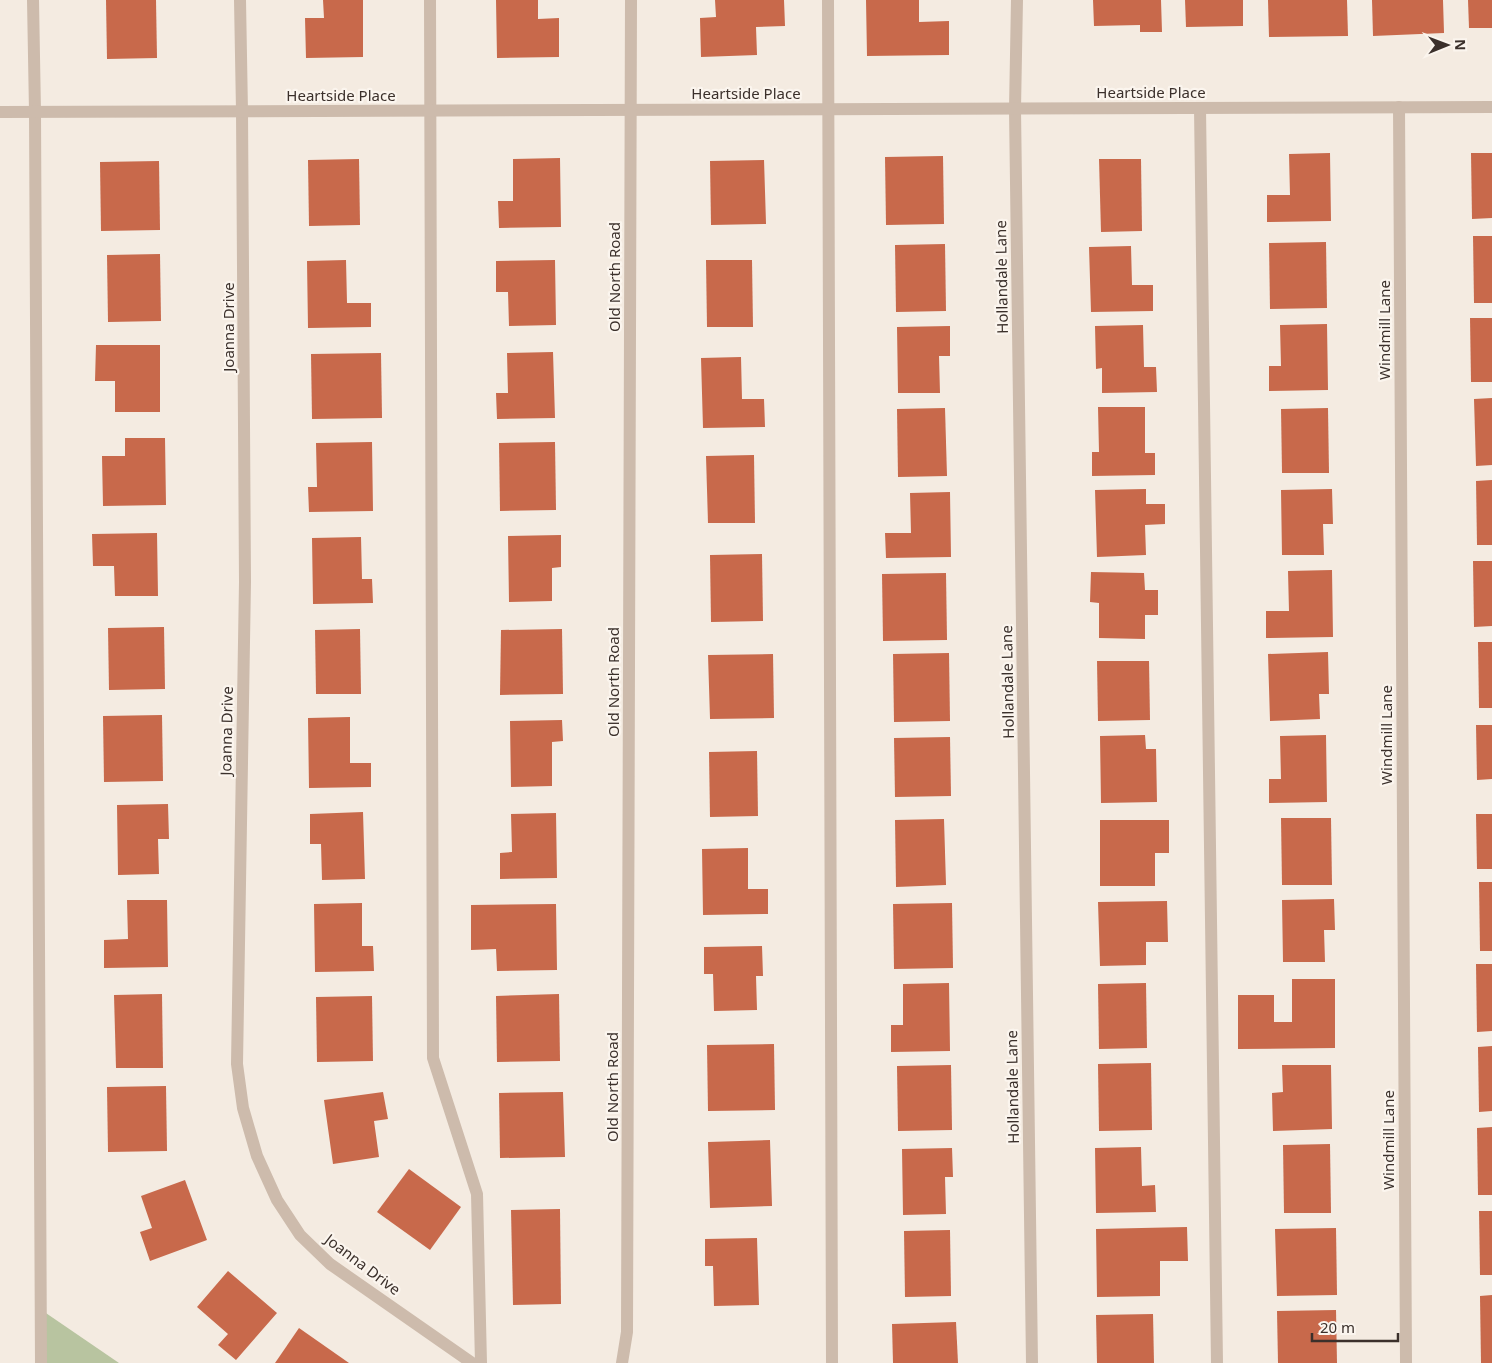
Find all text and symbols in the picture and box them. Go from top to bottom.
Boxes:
north arrow [1422,20,1472,70]
text: N [1451,39,1470,51]
street label: Heartside Place [1096,82,1206,102]
street label: Heartside Place [691,83,801,103]
street label: Heartside Place [286,85,396,105]
street label: Hollandale Lane [990,220,1012,334]
street label: Old North Road [604,222,624,332]
street label: Windmill Lane [1374,280,1394,380]
street label: Joanna Drive [218,282,238,374]
street label: Hollandale Lane [996,625,1018,739]
street label: Old North Road [603,627,623,737]
street label: Windmill Lane [1376,685,1396,785]
street label: Joanna Drive [215,686,237,778]
street label: Hollandale Lane [1001,1030,1023,1144]
street label: Old North Road [602,1032,622,1142]
street label: Windmill Lane [1378,1090,1398,1190]
street label: Joanna Drive [320,1228,405,1299]
scale bar [1312,1310,1398,1342]
text: 20 m [1320,1317,1355,1337]

